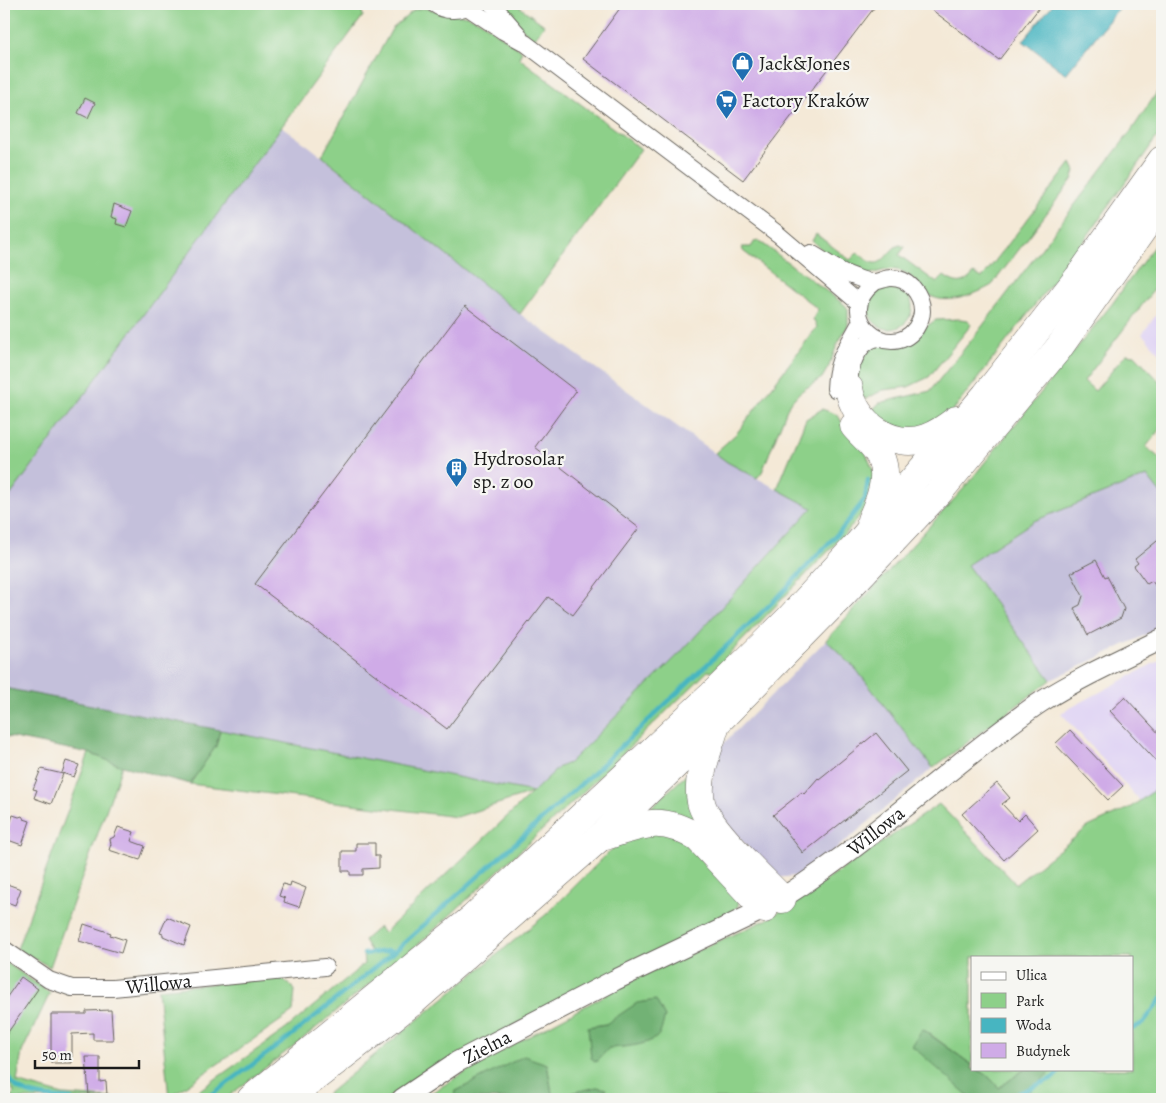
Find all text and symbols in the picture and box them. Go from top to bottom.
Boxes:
place label: Jack&Jones [759,50,850,77]
shop icon: Jack&Jones [731,51,755,82]
place label: Factory Kraków [742,87,870,114]
supermarket icon: Factory Kraków [714,88,738,119]
place label: Hydrosolar sp. z oo [473,445,564,495]
building icon: Hydrosolar sp. z oo [445,457,469,488]
street label: Willowa [841,799,911,862]
legend [971,956,1134,1070]
text: Ulica [1016,965,1047,985]
street label: Willowa [124,967,194,1000]
text: Park [1016,991,1045,1011]
text: Woda [1015,1015,1051,1035]
street label: Zielna [458,1022,516,1070]
scale bar [35,1038,139,1070]
text: Budynek [1016,1041,1071,1061]
text: 50 m [42,1045,72,1065]

